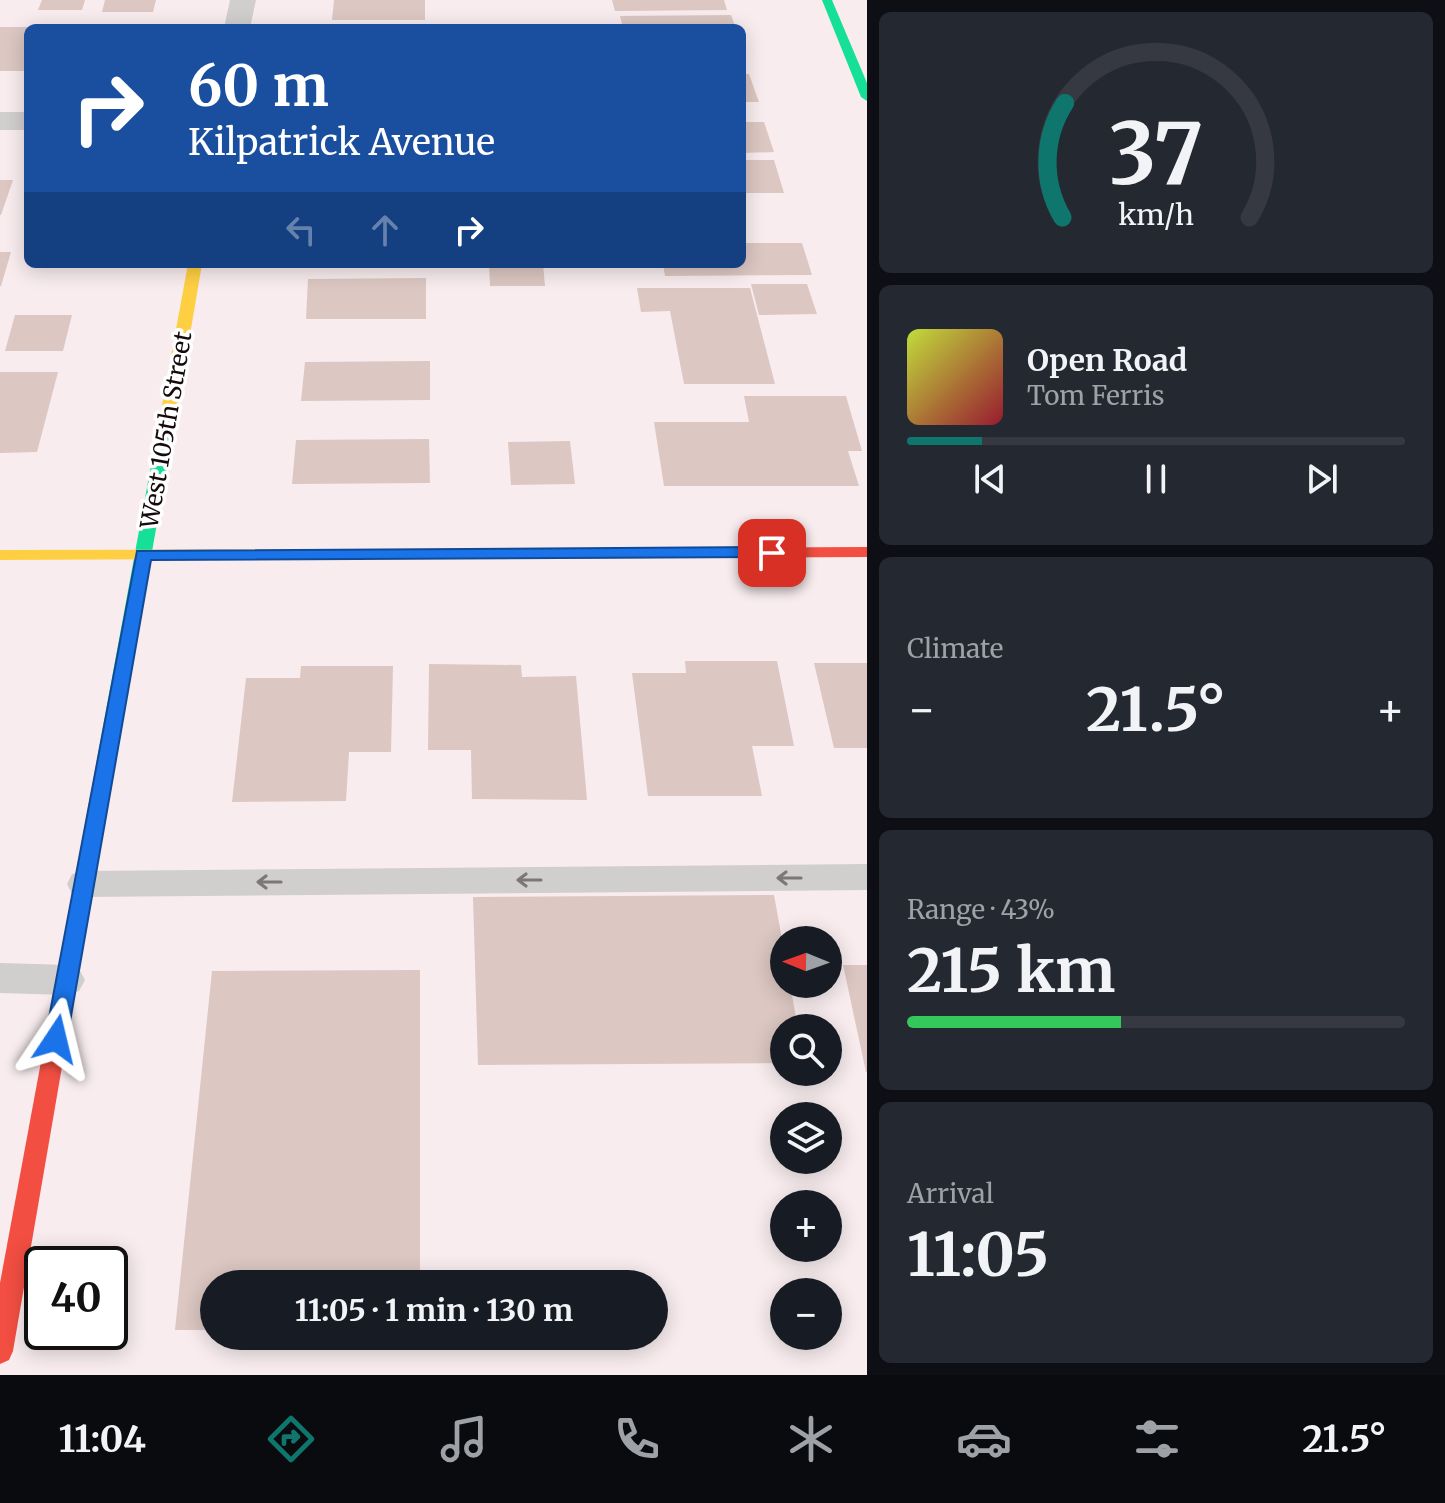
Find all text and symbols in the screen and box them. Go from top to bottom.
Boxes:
text: 60 m [188,51,329,121]
icon: right [56,56,160,160]
text: 37 [1109,102,1203,207]
text: Kilpatrick Avenue [188,120,495,165]
text: km/h [1118,197,1194,233]
icon: left [279,208,323,252]
icon: ahead [363,208,407,252]
icon: right [447,208,491,252]
street label: West 105th Street [133,328,199,532]
text: Open Road [1027,341,1187,379]
text: Tom Ferris [1027,379,1165,412]
icon: previous [968,457,1012,501]
icon: pause [1134,457,1178,501]
icon: next [1300,457,1344,501]
pin [738,519,806,587]
icon: arrive [750,531,794,575]
text: Climate [907,632,1003,665]
text: 21.5° [1086,672,1226,747]
text: − [907,682,936,737]
text: + [1376,682,1405,737]
one-way arrow [776,870,803,886]
one-way arrow [516,872,543,888]
one-way arrow [256,874,283,890]
text: Range · 43% [907,893,1055,926]
north arrow [770,926,842,998]
map controls [770,926,842,1350]
text: 215 km [907,933,1115,1008]
position arrow [14,997,98,1081]
button: search [770,1014,842,1086]
button: layers [770,1102,842,1174]
text: Arrival [907,1177,994,1210]
button: + [770,1190,842,1262]
text: 11:05 [907,1217,1049,1292]
speed limit sign: 40 [24,1246,128,1350]
button: − [770,1278,842,1350]
text: 11:05 · 1 min · 130 m [295,1291,573,1329]
icon: directions [263,1411,319,1467]
icon: music [436,1411,492,1467]
icon: phone [609,1411,665,1467]
icon: climate [783,1411,839,1467]
icon: car [956,1411,1012,1467]
icon: filters [1129,1411,1185,1467]
text: 11:04 [59,1417,146,1462]
text: 21.5° [1302,1417,1386,1462]

